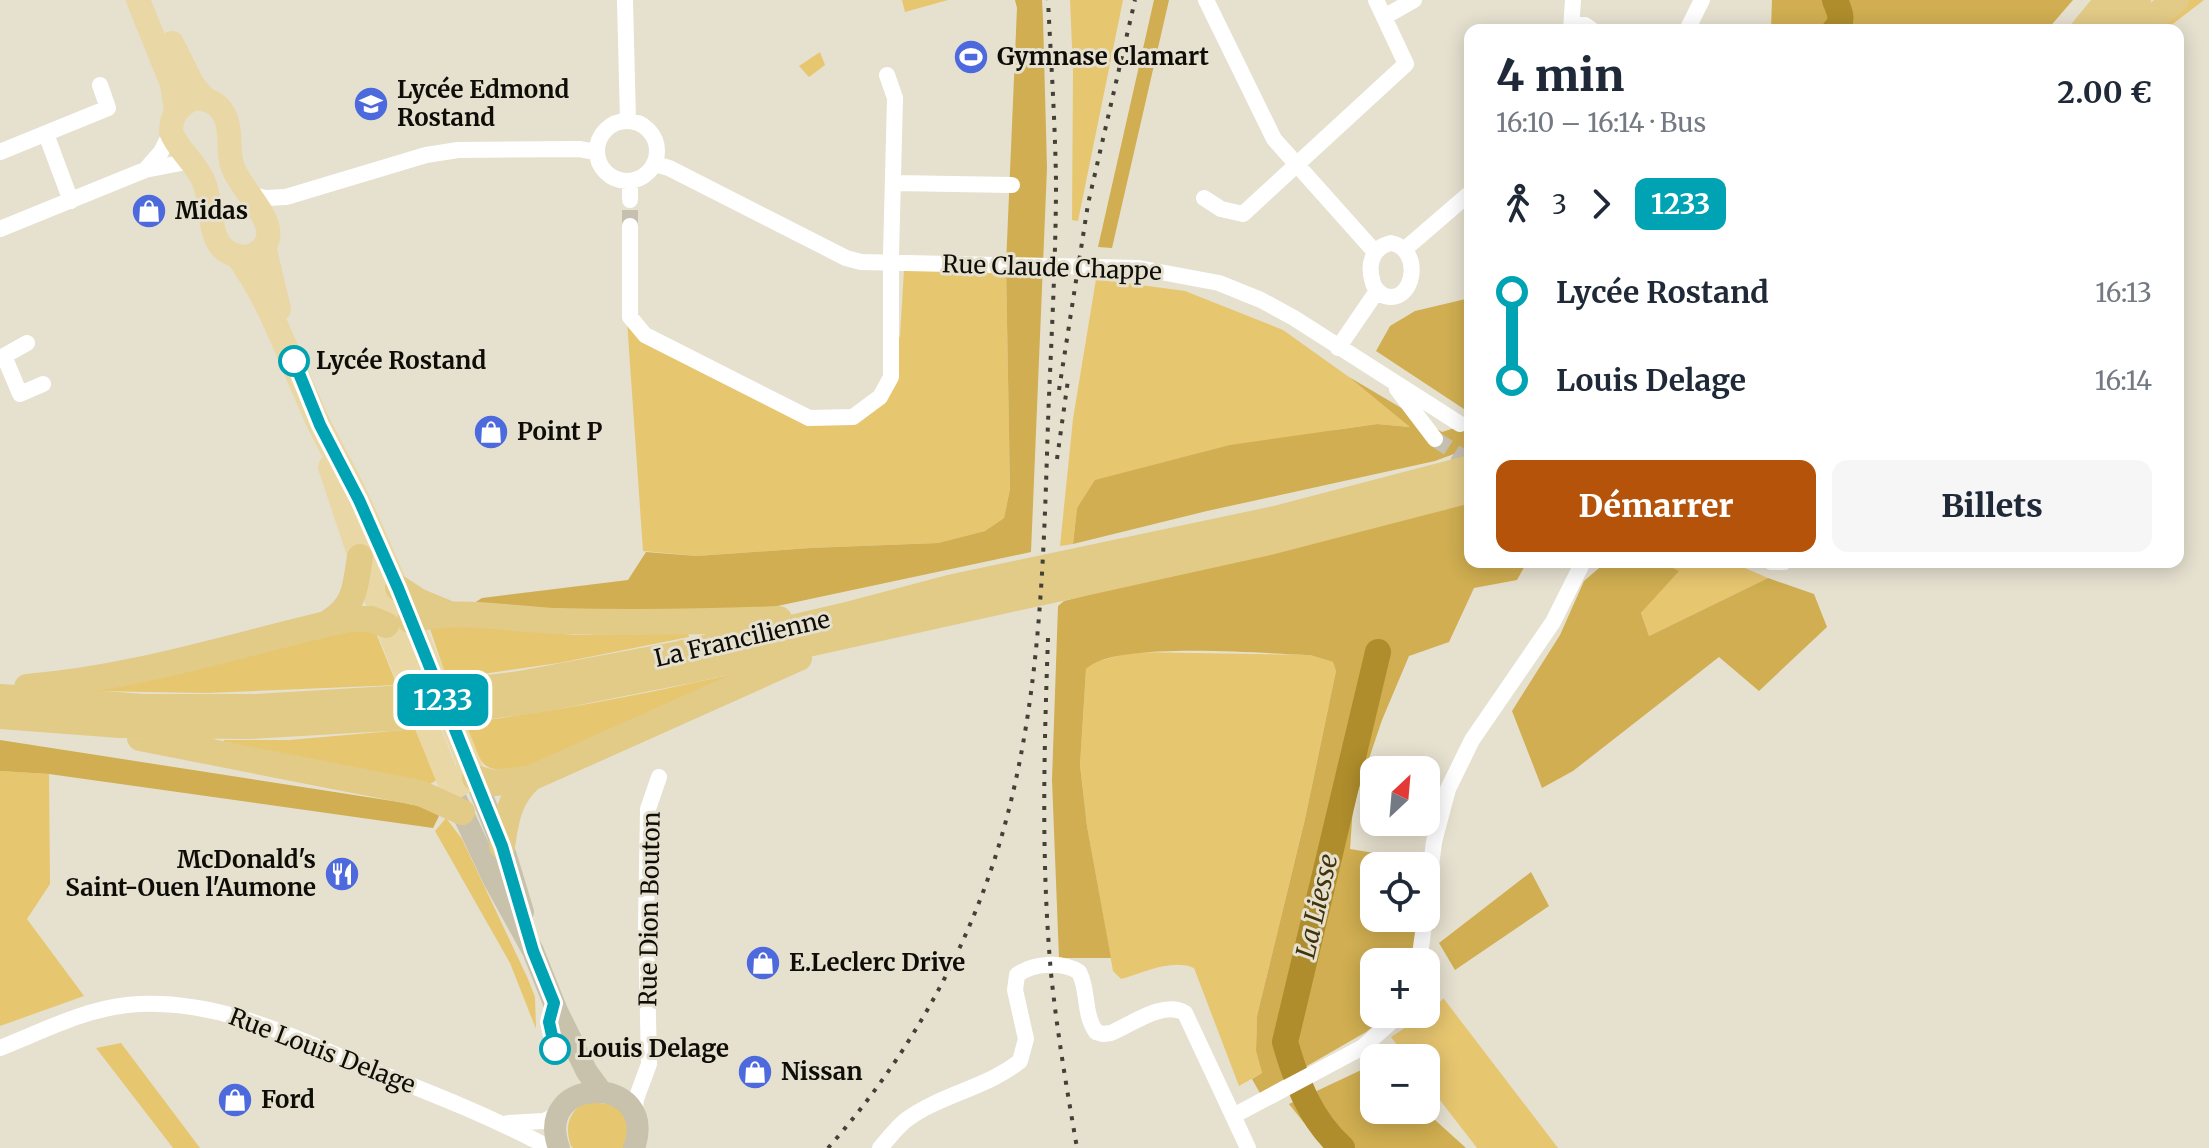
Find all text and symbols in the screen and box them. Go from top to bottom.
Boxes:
sports icon: Gymnase Clamart [952,38,990,76]
place label: Gymnase Clamart [997,41,1209,72]
text: 4 min [1496,48,1624,103]
text: 2.00 € [2057,73,2152,111]
place label: Lycée Edmond Rostand [397,74,570,133]
school or university icon: Lycée Edmond Rostand [352,85,390,123]
text: 16:10 – 16:14 · Bus [1496,106,1706,139]
icon: walk [1496,182,1540,226]
icon: forward [1579,182,1623,226]
text: 1233 [1651,186,1710,222]
text: 3 [1552,188,1567,221]
shop icon: Midas [130,192,168,230]
place label: Midas [175,195,248,226]
street label: Rue Claude Chappe [942,248,1162,287]
text: Lycée Rostand [1556,273,1769,311]
text: 16:13 [2095,276,2152,309]
place label: Lycée Rostand [316,345,486,376]
marker: Lycée Rostand [279,346,309,376]
text: Louis Delage [1556,361,1746,399]
text: 16:14 [2095,364,2152,397]
shop icon: Point P [472,413,510,451]
place label: Point P [517,416,602,447]
button: Démarrer [1496,460,1816,552]
button: Billets [1832,460,2152,552]
street label: La Francilienne [651,603,833,674]
line badge: 1233 [387,674,499,726]
text: 1233 [413,682,473,718]
north arrow [1360,756,1440,836]
map controls [1360,756,1440,1124]
street label: Rue Dion Bouton [632,811,667,1007]
place label: McDonald's Saint-Ouen l'Aumone [65,844,316,903]
water label: La Liesse [1288,850,1345,961]
button: locate [1360,852,1440,932]
restaurant icon: McDonald's Saint-Ouen l'Aumone [323,855,361,893]
shop icon: E.Leclerc Drive [744,944,782,982]
place label: E.Leclerc Drive [789,947,965,978]
button: + [1360,948,1440,1028]
street label: Rue Louis Delage [225,1001,420,1100]
place label: Louis Delage [577,1033,729,1064]
marker: Louis Delage [540,1034,570,1064]
button: − [1360,1044,1440,1124]
shop icon: Nissan [736,1053,774,1091]
place label: Nissan [781,1056,862,1087]
shop icon: Ford [216,1081,254,1119]
place label: Ford [261,1084,315,1115]

